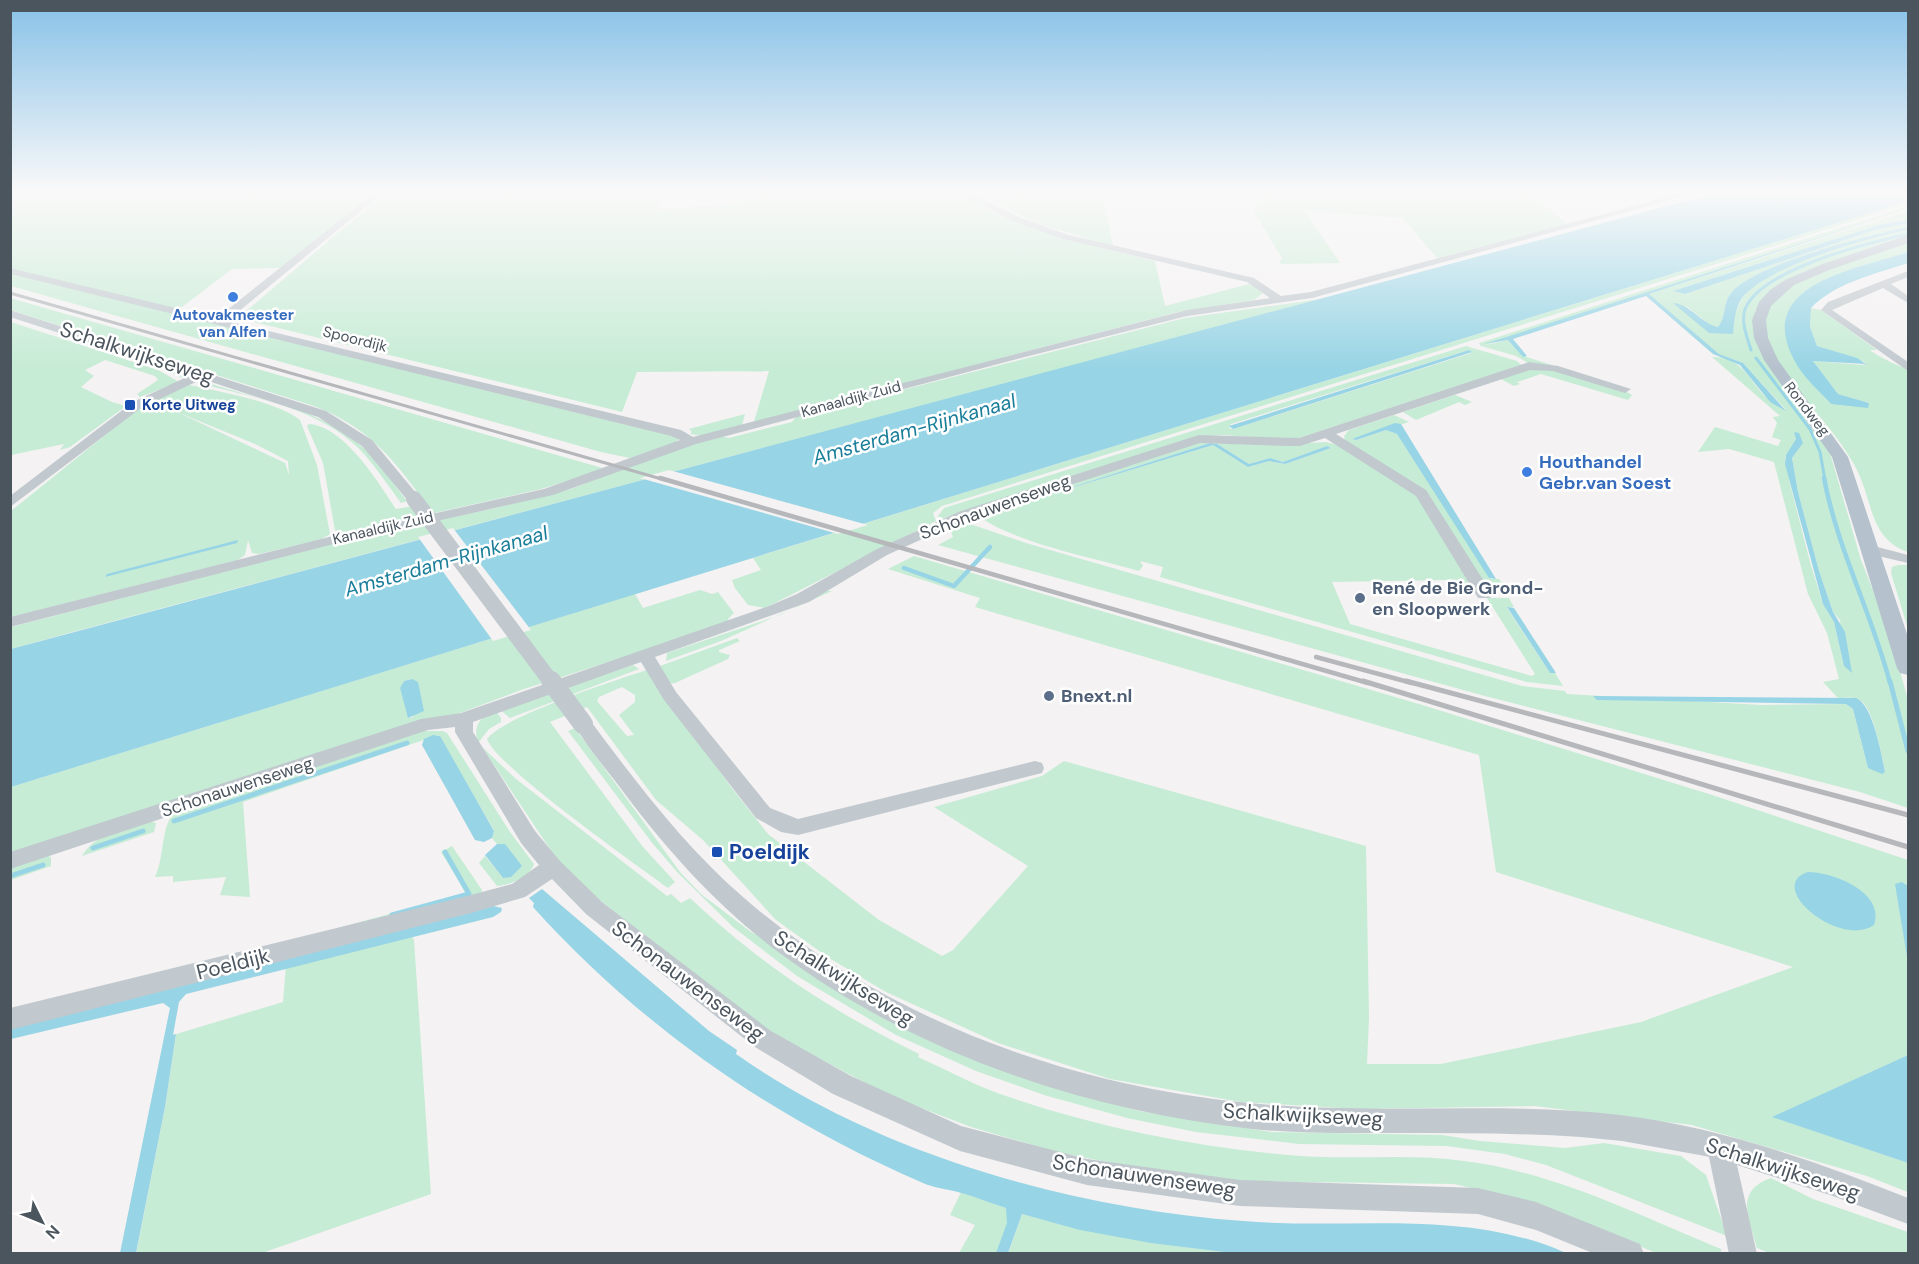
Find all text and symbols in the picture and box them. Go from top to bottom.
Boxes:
marker: Autovakmeester van Alfen [226,290,240,304]
place label: Autovakmeester van Alfen [172,305,294,342]
street label: Schalkwijkseweg [56,315,218,391]
street label: Spoordijk [321,321,390,357]
street label: Kanaaldijk Zuid [799,376,903,422]
street label: Rondweg [1780,378,1834,440]
water label: Amsterdam-Rijnkanaal [808,387,1019,471]
place label: Korte Uitweg [142,395,236,415]
marker: Korte Uitweg [123,398,137,412]
place label: Houthandel Gebr.van Soest [1539,450,1671,495]
marker: Houthandel Gebr.van Soest [1520,465,1534,479]
street label: Schonauwenseweg [916,469,1074,545]
street label: Kanaaldijk Zuid [331,507,435,549]
water label: Amsterdam-Rijnkanaal [340,519,551,603]
place label: René de Bie Grond- en Sloopwerk [1372,576,1544,621]
marker: René de Bie Grond- en Sloopwerk [1353,591,1367,605]
place label: Bnext.nl [1061,684,1132,708]
marker: Bnext.nl [1042,689,1056,703]
street label: Schonauwenseweg [158,751,316,823]
place label: Poeldijk [729,838,810,866]
marker: Poeldijk [710,845,724,859]
street label: Schonauwenseweg [606,914,771,1048]
street label: Schalkwijkseweg [769,924,920,1033]
street label: Poeldijk [193,941,273,987]
street label: Schalkwijkseweg [1222,1097,1384,1133]
street label: Schalkwijkseweg [1702,1131,1864,1207]
street label: Schonauwenseweg [1050,1148,1238,1204]
north arrow [12,1192,72,1252]
text: N [41,1220,64,1243]

